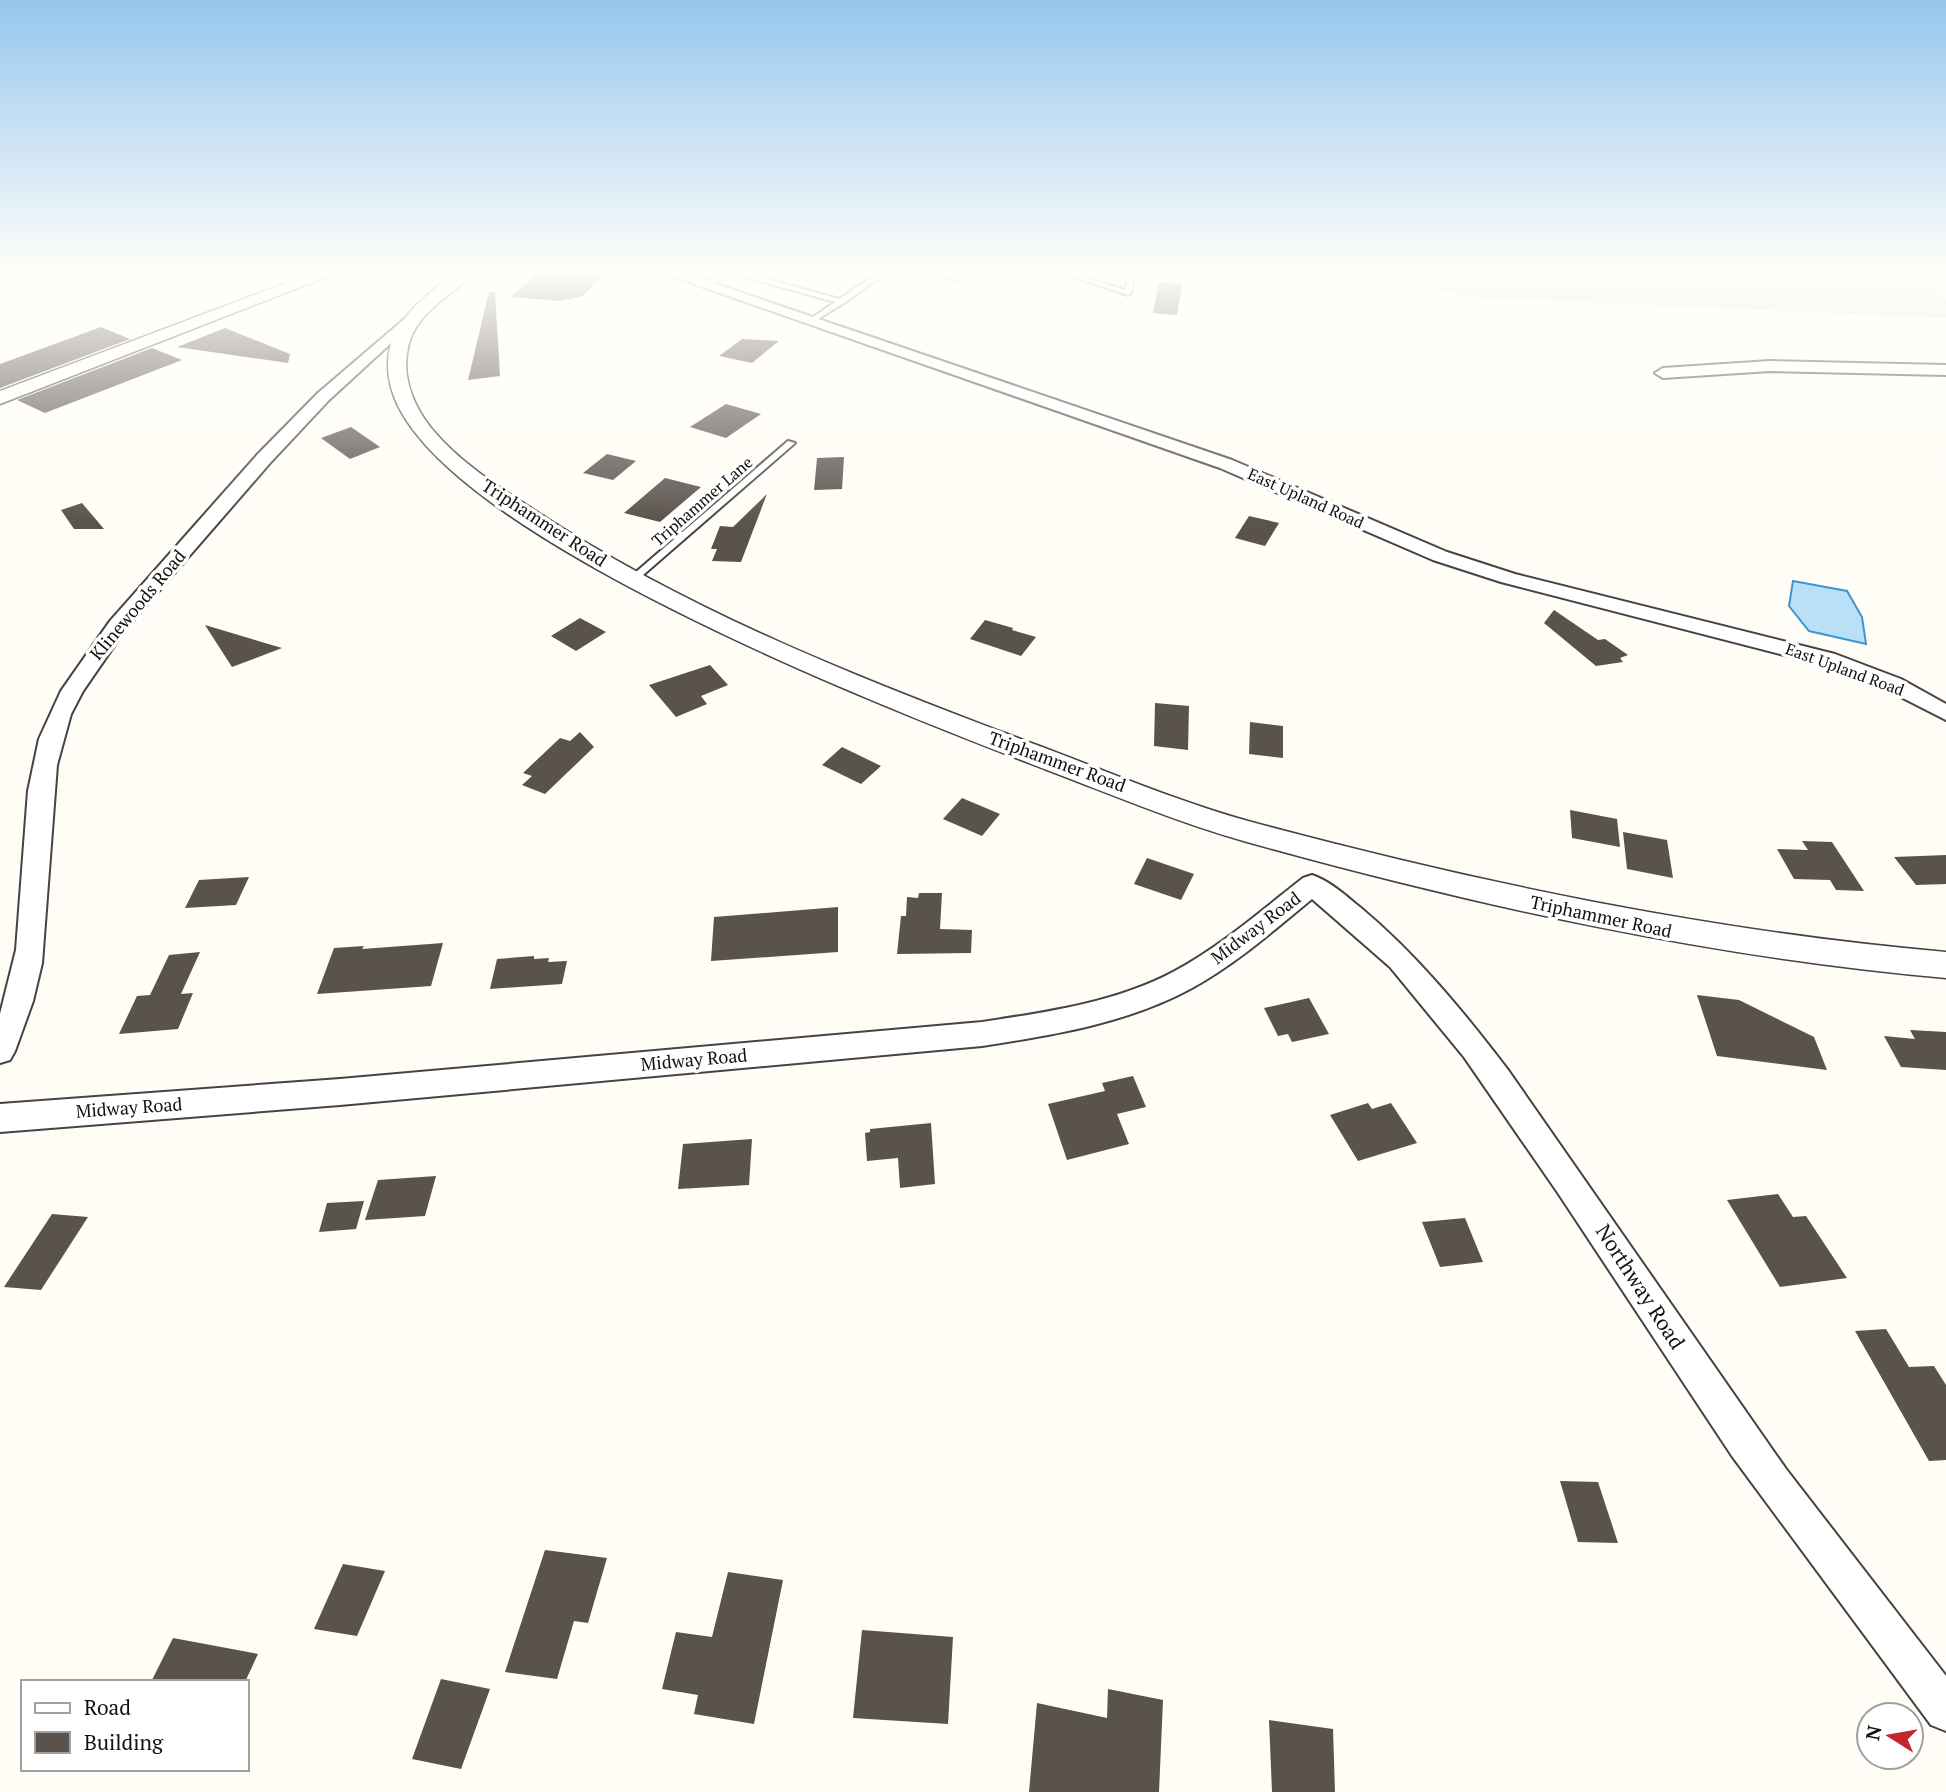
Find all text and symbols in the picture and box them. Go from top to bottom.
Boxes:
street label: Triphammer Lane [647,451,757,551]
street label: East Upland Road [1245,463,1368,533]
street label: Triphammer Road [477,473,612,572]
street label: Klinewoods Road [84,544,191,665]
street label: East Upland Road [1783,637,1908,701]
street label: Triphammer Road [985,725,1129,797]
street label: Midway Road [1206,885,1305,969]
street label: Triphammer Road [1528,889,1674,943]
street label: Midway Road [640,1042,748,1076]
street label: Midway Road [75,1091,183,1123]
street label: Northway Road [1590,1219,1692,1355]
legend [21,1680,248,1771]
text: Road [84,1693,131,1721]
north arrow [1855,1701,1925,1771]
text: N [1859,1723,1887,1742]
text: Building [84,1728,164,1756]

